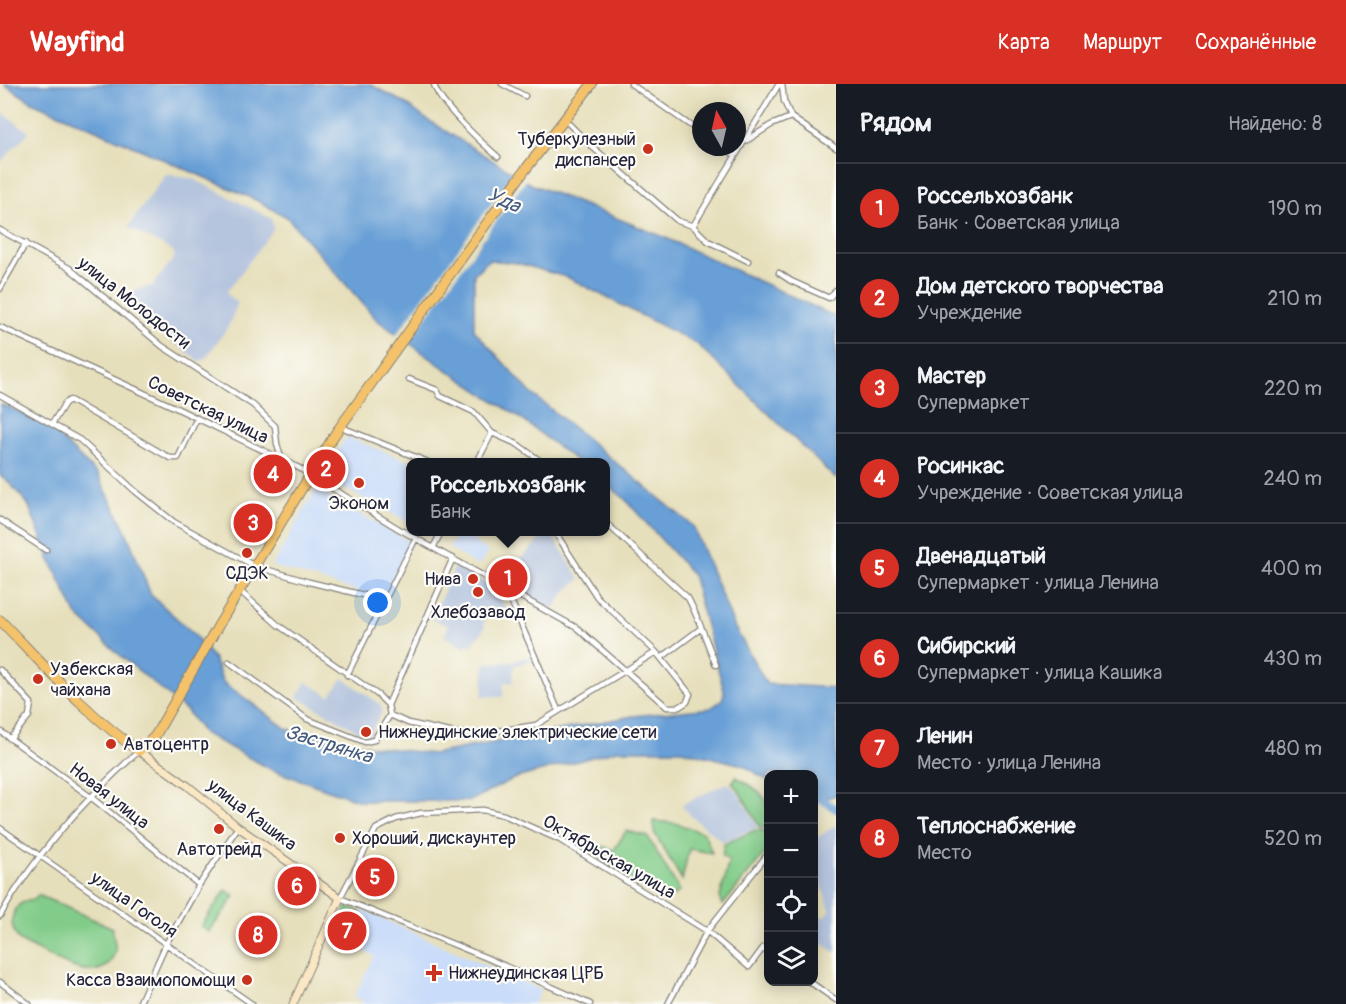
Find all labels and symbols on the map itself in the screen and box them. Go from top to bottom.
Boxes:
north arrow [692,102,746,156]
place label: Туберкулезный диспансер [517,128,636,172]
marker: Туберкулезный диспансер [641,142,655,156]
water label: Уда [484,182,526,219]
street label: улица Молодости [72,251,195,354]
street label: Советская улица [144,371,272,449]
pin: 2 [306,446,346,492]
pin: 4 [254,452,292,496]
marker: Эконом [352,476,366,490]
place label: Эконом [329,492,389,515]
pin: 3 [234,500,272,546]
marker: СДЭК [240,546,254,560]
pin: 1 [488,556,528,600]
place label: СДЭК [225,562,269,585]
place label: Нива [424,568,461,591]
marker: Нива [466,572,480,586]
marker: Хлебозавод [471,585,485,599]
your location [363,588,392,617]
place label: Хлебозавод [431,601,525,624]
place label: Узбекская чайхана [50,658,133,702]
marker: Узбекская чайхана [31,672,45,686]
water label: Застрянка [283,719,377,770]
place label: Нижнеудинские электрические сети [378,721,657,744]
marker: Нижнеудинские электрические сети [359,725,373,739]
place label: Автоцентр [123,733,209,756]
marker: Автоцентр [104,737,118,751]
street label: Новая улица [64,758,154,834]
street label: улица Кашика [202,773,301,856]
street label: Октябрьская улица [539,810,679,904]
marker: Автотрейд [212,822,226,836]
place label: Хороший, дискаунтер [352,827,516,850]
marker: Хороший, дискаунтер [333,831,347,845]
place label: Автотрейд [176,838,262,861]
pin: 5 [356,854,394,900]
pin: 6 [278,864,316,908]
street label: улица Гоголя [85,866,182,943]
pin: 7 [328,908,366,954]
pin: 8 [238,912,278,958]
place label: Нижнеудинская ЦРБ [448,962,604,985]
marker: Нижнеудинская ЦРБ [425,964,443,982]
place label: Касса Взаимопомощи [66,969,235,992]
marker: Касса Взаимопомощи [240,973,254,987]

